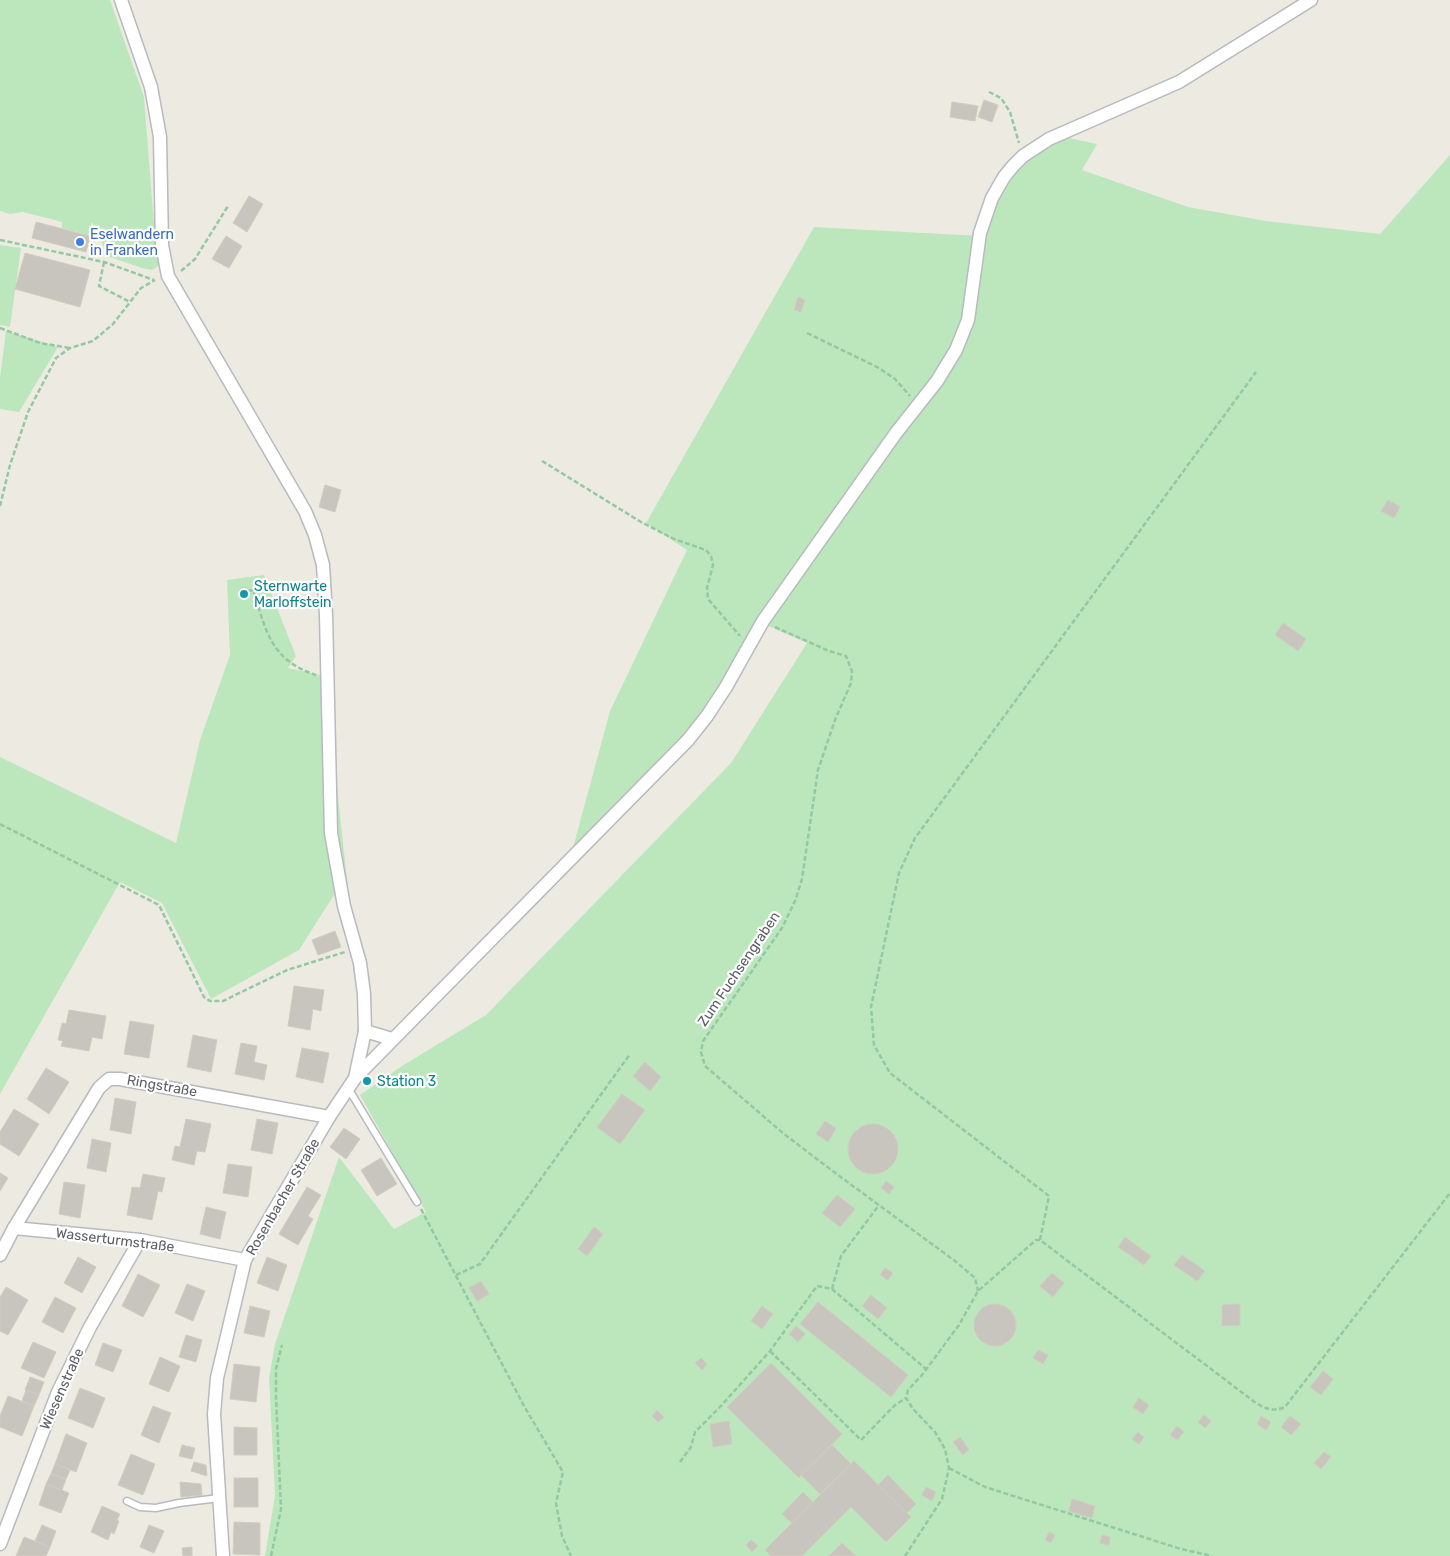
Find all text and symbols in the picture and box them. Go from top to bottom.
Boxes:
place label: Eselwandern in Franken [90,226,174,259]
marker: Eselwandern in Franken [74,236,86,248]
place label: Sternwarte Marloffstein [254,578,332,611]
marker: Sternwarte Marloffstein [238,588,250,600]
street label: Zum Fuchsengraben [694,908,784,1030]
street label: Ringstraße [126,1071,199,1101]
place label: Station 3 [377,1073,436,1090]
marker: Station 3 [361,1075,373,1087]
street label: Rosenbacher Straße [243,1135,324,1259]
street label: Wasserturmstraße [55,1224,175,1256]
street label: Wiesenstraße [36,1345,88,1432]

